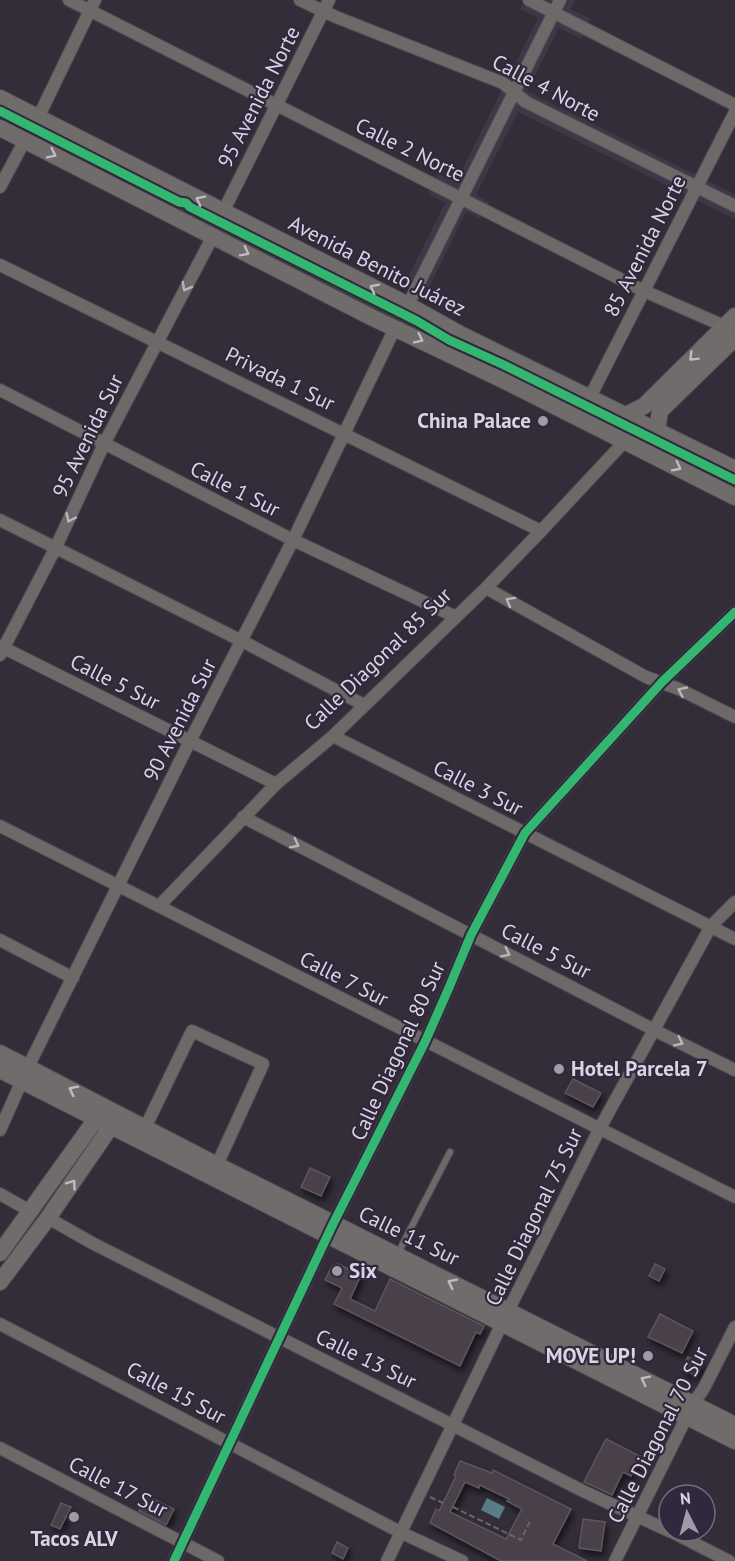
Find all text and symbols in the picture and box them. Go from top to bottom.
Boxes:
street label: 95 Avenida Norte [211,22,306,172]
street label: Calle 4 Norte [488,48,605,127]
street label: Calle 2 Norte [351,111,469,188]
one-way arrow [46,147,57,158]
street label: 85 Avenida Norte [597,171,692,321]
one-way arrow [195,196,206,207]
street label: Avenida Benito Juárez [284,209,470,322]
one-way arrow [239,245,249,256]
one-way arrow [182,281,193,292]
one-way arrow [369,284,380,295]
one-way arrow [413,332,424,344]
street label: Privada 1 Sur [221,340,339,417]
one-way arrow [690,350,700,361]
street label: 95 Avenida Sur [46,370,129,502]
place label: China Palace [417,407,531,434]
marker: China Palace [536,414,550,428]
street label: Calle 1 Sur [186,454,285,523]
one-way arrow [671,460,682,472]
one-way arrow [65,511,77,522]
street label: Calle Diagonal 85 Sur [298,581,457,736]
one-way arrow [506,597,516,608]
street label: Calle 5 Sur [66,647,165,716]
street label: 90 Avenida Sur [137,654,222,786]
one-way arrow [678,687,689,699]
street label: Calle 3 Sur [429,753,528,822]
one-way arrow [289,837,299,848]
street label: Calle 5 Sur [497,916,596,985]
street label: Calle 7 Sur [295,945,393,1012]
one-way arrow [499,945,510,957]
street label: Calle Diagonal 80 Sur [344,957,451,1145]
one-way arrow [672,1035,683,1047]
place label: Hotel Parcela 7 [571,1055,708,1082]
marker: Hotel Parcela 7 [552,1062,566,1076]
one-way arrow [68,1086,79,1097]
street label: Calle Diagonal 75 Sur [479,1123,588,1310]
one-way arrow [65,1180,76,1191]
street label: Calle 11 Sur [354,1200,464,1272]
place label: Six [349,1257,377,1284]
marker: Six [330,1264,344,1278]
one-way arrow [448,1279,459,1290]
street label: Calle 13 Sur [311,1323,421,1395]
place label: MOVE UP! [546,1342,636,1369]
street label: Calle Diagonal 70 Sur [601,1342,714,1528]
marker: MOVE UP! [641,1349,655,1363]
street label: Calle 15 Sur [122,1355,231,1430]
one-way arrow [641,1376,652,1387]
street label: Calle 17 Sur [64,1450,172,1523]
north arrow [657,1483,717,1543]
text: N [679,1488,692,1509]
marker: Tacos ALV [67,1510,81,1524]
place label: Tacos ALV [30,1525,118,1552]

